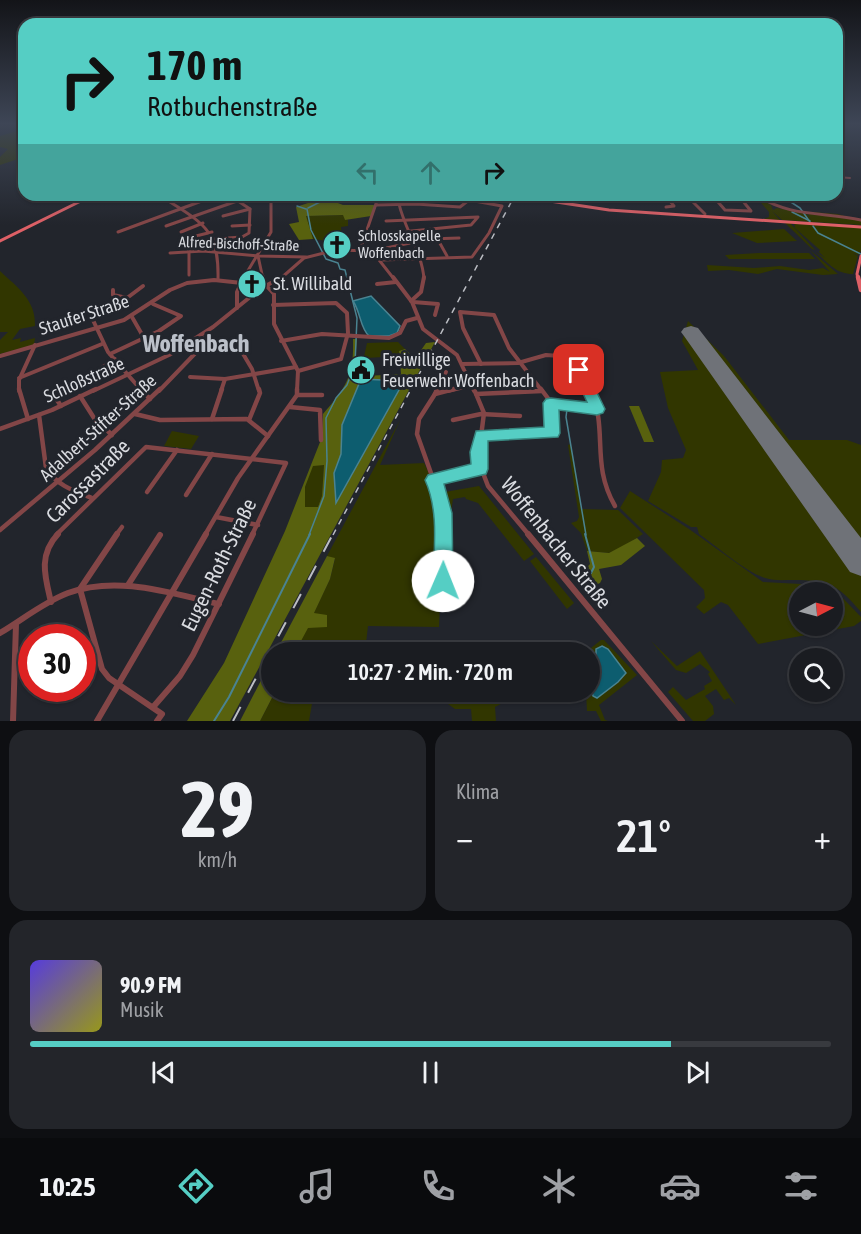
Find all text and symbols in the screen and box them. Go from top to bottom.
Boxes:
text: 170 m [147,41,242,89]
icon: right [48,42,126,120]
text: Rotbuchenstraße [147,91,317,122]
icon: left [351,156,384,189]
icon: ahead [414,156,447,189]
icon: right [477,156,510,189]
place label: Schlosskapelle Woffenbach [358,227,441,261]
church icon: Schlosskapelle Woffenbach [321,229,353,261]
street label: Alfred-Bischoff-Straße [178,233,300,254]
church icon: St. Willibald [236,268,268,300]
place label: St. Willibald [273,273,352,294]
street label: Staufer Straße [36,290,132,339]
district label: Woffenbach [142,330,249,357]
pin [553,344,604,395]
place label: Freiwillige Feuerwehr Woffenbach [382,349,534,391]
street label: Schloßstraße [40,352,127,407]
icon: arrive [562,353,595,386]
public building icon: Freiwillige Feuerwehr Woffenbach [345,354,377,386]
street label: Adalbert-Stifter-Straße [35,370,160,485]
street label: Carossastraße [41,434,134,527]
street label: Woffenbacher Straße [497,472,617,613]
street label: Eugen-Roth-Straße [176,494,261,635]
position arrow [411,549,475,613]
north arrow [789,582,843,636]
map controls [789,582,843,702]
speed limit sign: 30 [18,624,96,702]
button: search [789,648,843,702]
text: 10:27 · 2 Min. · 720 m [348,659,513,685]
text: 29 [181,764,254,854]
text: Klima [456,780,499,803]
text: 21° [616,810,671,862]
text: − [456,818,473,856]
text: + [814,818,831,856]
text: km/h [198,848,237,871]
text: 90.9 FM [120,972,182,998]
text: Musik [120,998,164,1021]
icon: previous [147,1056,180,1089]
icon: pause [414,1056,447,1089]
icon: next [681,1056,714,1089]
icon: directions [175,1165,217,1207]
icon: music [296,1165,338,1207]
icon: phone [417,1165,459,1207]
icon: climate [538,1165,580,1207]
icon: car [659,1165,701,1207]
icon: filters [780,1165,822,1207]
text: 10:25 [39,1171,96,1202]

